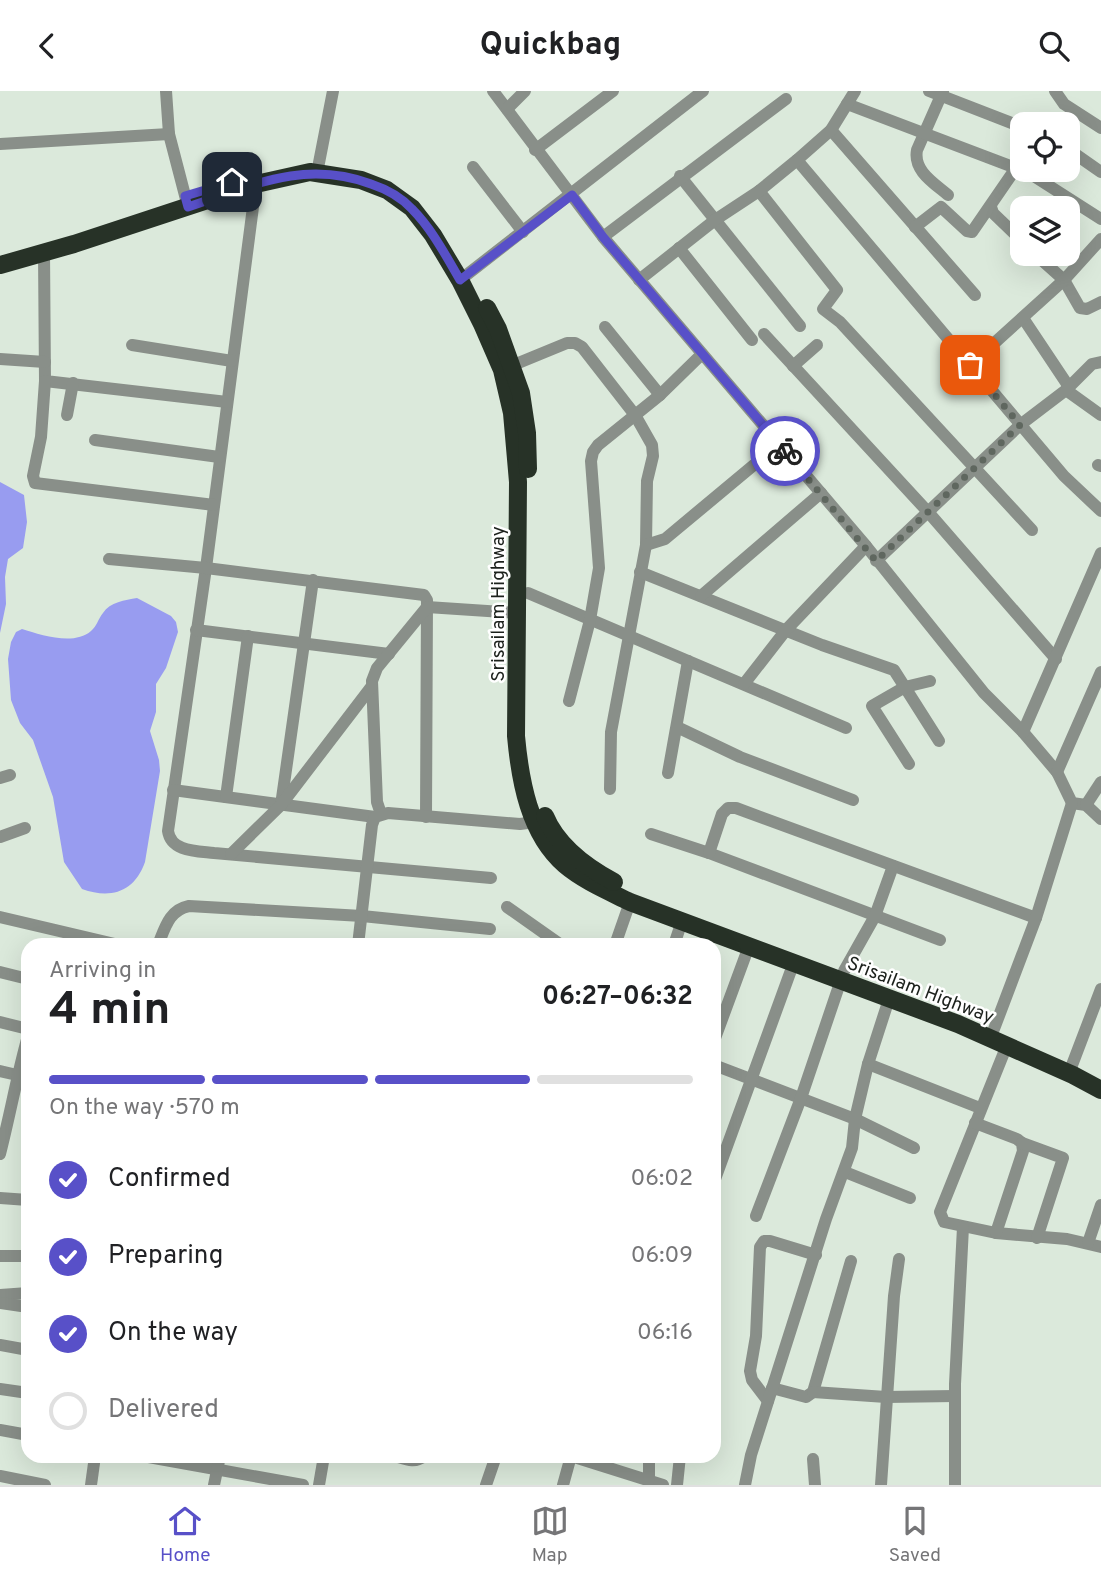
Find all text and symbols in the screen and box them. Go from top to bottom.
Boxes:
text: Quickbag [480,26,621,66]
icon: back [28,27,66,65]
icon: search [1035,27,1073,65]
map controls [1010,112,1080,266]
button: locate [1010,112,1080,182]
pin [202,152,262,212]
icon: home [213,163,251,201]
button: layers [1010,196,1080,266]
pin [940,335,1000,395]
icon: bag [951,346,989,384]
courier [750,416,820,486]
icon: bike [766,432,804,470]
street label: Srisailam Highway [487,526,511,682]
street label: Srisailam Highway [843,952,997,1030]
text: Arriving in [49,957,156,986]
text: 06:27–06:32 [542,981,693,1014]
text: 4 min [49,982,171,1041]
text: On the way · 570 m [49,1094,240,1123]
icon: check [49,1161,87,1199]
text: Confirmed [108,1163,231,1196]
text: 06:02 [630,1165,693,1194]
icon: check [49,1238,87,1276]
text: Preparing [108,1240,223,1273]
text: 06:09 [631,1242,693,1271]
icon: check [49,1315,87,1353]
text: On the way [108,1317,238,1350]
text: 06:16 [637,1319,693,1348]
text: Delivered [108,1394,219,1427]
tab: Home [160,1502,211,1568]
tab: Map [531,1502,569,1568]
tab: Saved [889,1502,941,1568]

